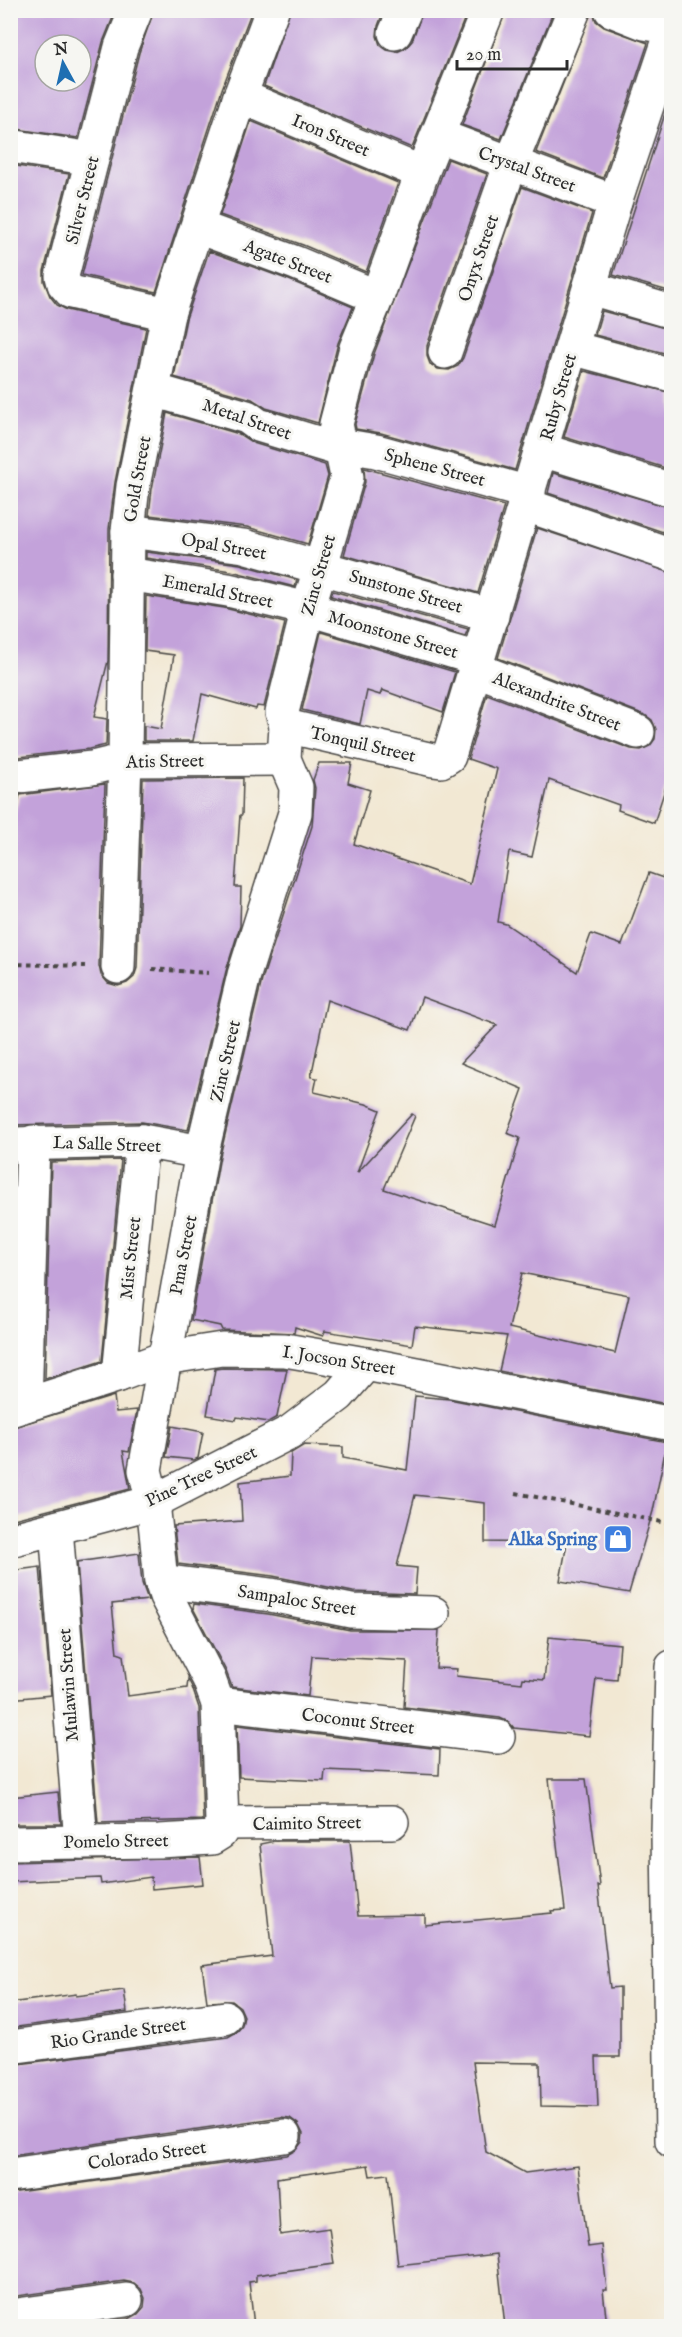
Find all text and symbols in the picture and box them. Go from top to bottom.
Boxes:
north arrow [33,33,93,93]
scale bar [457,33,566,71]
text: N [52,39,70,61]
text: 20 m [466,44,501,67]
street label: Iron Street [288,110,373,163]
street label: Crystal Street [475,142,578,199]
street label: Silver Street [61,154,106,247]
street label: Onyx Street [454,212,505,305]
street label: Agate Street [239,235,335,290]
street label: Ruby Street [536,351,583,444]
street label: Metal Street [199,394,294,446]
street label: Gold Street [120,434,157,524]
street label: Sphene Street [382,444,487,493]
street label: Opal Street [179,529,268,566]
street label: Zinc Street [297,532,342,619]
street label: Sunstone Street [346,565,465,620]
street label: Emerald Street [161,570,275,614]
street label: Moonstone Street [325,606,460,665]
street label: Alexandrite Street [488,667,624,737]
street label: Tonquil Street [308,722,418,769]
street label: Atis Street [125,750,204,775]
street label: Zinc Street [206,1018,247,1105]
street label: La Salle Street [52,1132,161,1159]
street label: Pma Street [165,1213,203,1297]
street label: Mist Street [116,1216,147,1301]
street label: I. Jocson Street [281,1341,397,1382]
street label: Pine Tree Street [142,1441,261,1513]
shop icon: Alka Spring [602,1523,634,1555]
place label: Alka Spring [508,1529,598,1552]
street label: Sampaloc Street [236,1581,358,1622]
street label: Mulawin Street [54,1628,85,1742]
street label: Coconut Street [300,1704,416,1741]
street label: Caimito Street [253,1812,362,1837]
street label: Pomelo Street [63,1830,169,1855]
street label: Rio Grande Street [49,2014,188,2055]
street label: Colorado Street [87,2137,208,2176]

